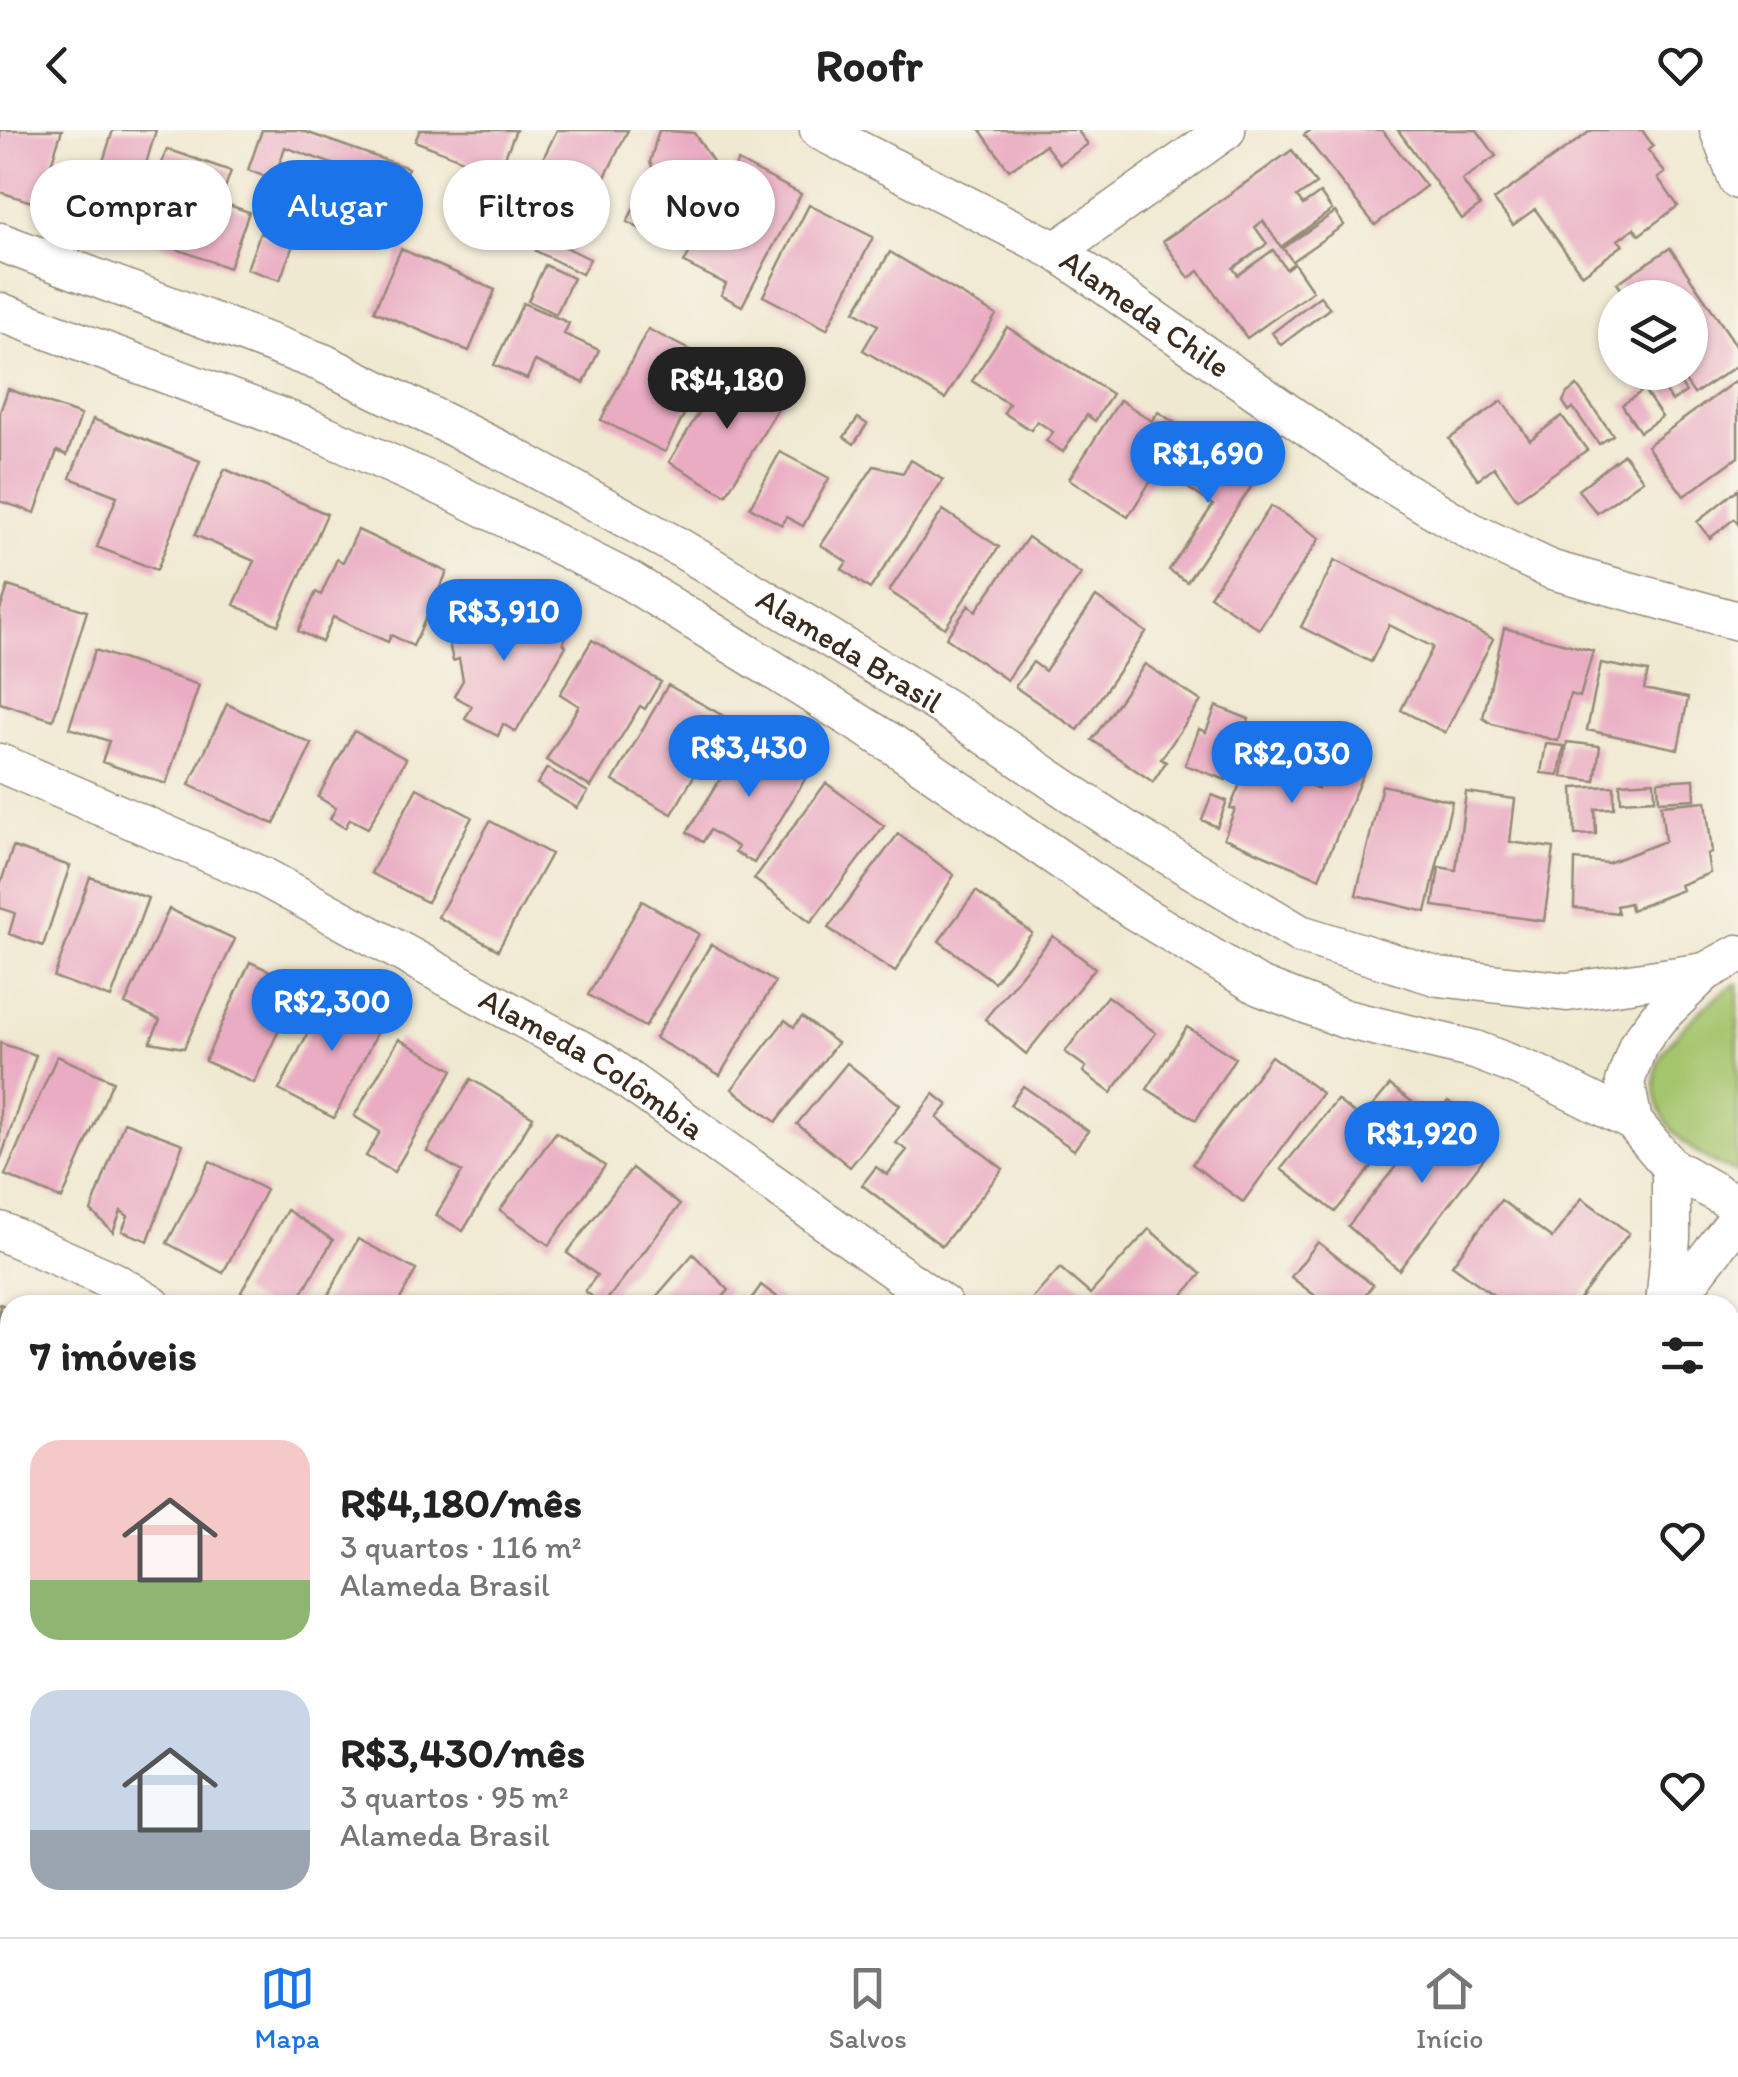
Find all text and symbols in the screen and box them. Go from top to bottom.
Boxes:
icon: back [30,38,85,93]
text: Roofr [816,38,922,92]
icon: heart [1653,38,1708,93]
chip: Comprar [30,160,232,250]
chip: Alugar [252,160,423,250]
chip: Filtros [443,160,610,250]
chip: Novo [630,160,775,250]
street label: Alameda Chile [1053,241,1238,386]
map controls [1598,280,1708,390]
button: layers [1598,280,1708,390]
pin: R$4,180 [635,347,819,432]
text: R$4,180 [670,360,784,398]
pin: R$1,690 [1116,421,1300,506]
text: R$1,690 [1152,434,1264,472]
pin: R$3,910 [412,579,596,664]
street label: Alameda Brasil [750,580,949,721]
text: R$3,910 [448,592,560,630]
pin: R$3,430 [657,715,841,800]
pin: R$2,030 [1200,721,1384,806]
text: R$3,430 [691,728,807,766]
text: R$2,030 [1234,734,1350,772]
pin: R$2,300 [240,969,424,1054]
street label: Alameda Colômbia [473,979,712,1148]
text: R$2,300 [274,982,390,1020]
pin: R$1,920 [1330,1101,1514,1186]
text: R$1,920 [1366,1114,1478,1152]
icon: filters [1655,1328,1710,1383]
text: 7 imóveis [30,1330,197,1381]
text: R$4,180/mês [340,1477,582,1528]
icon: home [110,1480,230,1600]
icon: heart [1655,1513,1710,1568]
text: 3 quartos · 116 m² [340,1528,582,1566]
text: Alameda Brasil [340,1566,550,1604]
text: R$3,430/mês [340,1727,585,1778]
icon: home [110,1730,230,1850]
icon: heart [1655,1763,1710,1818]
text: 3 quartos · 95 m² [340,1778,569,1816]
text: Alameda Brasil [340,1816,550,1854]
tab: Mapa [255,1961,320,2055]
tab: Salvos [829,1961,907,2055]
tab: Início [1416,1961,1483,2055]

